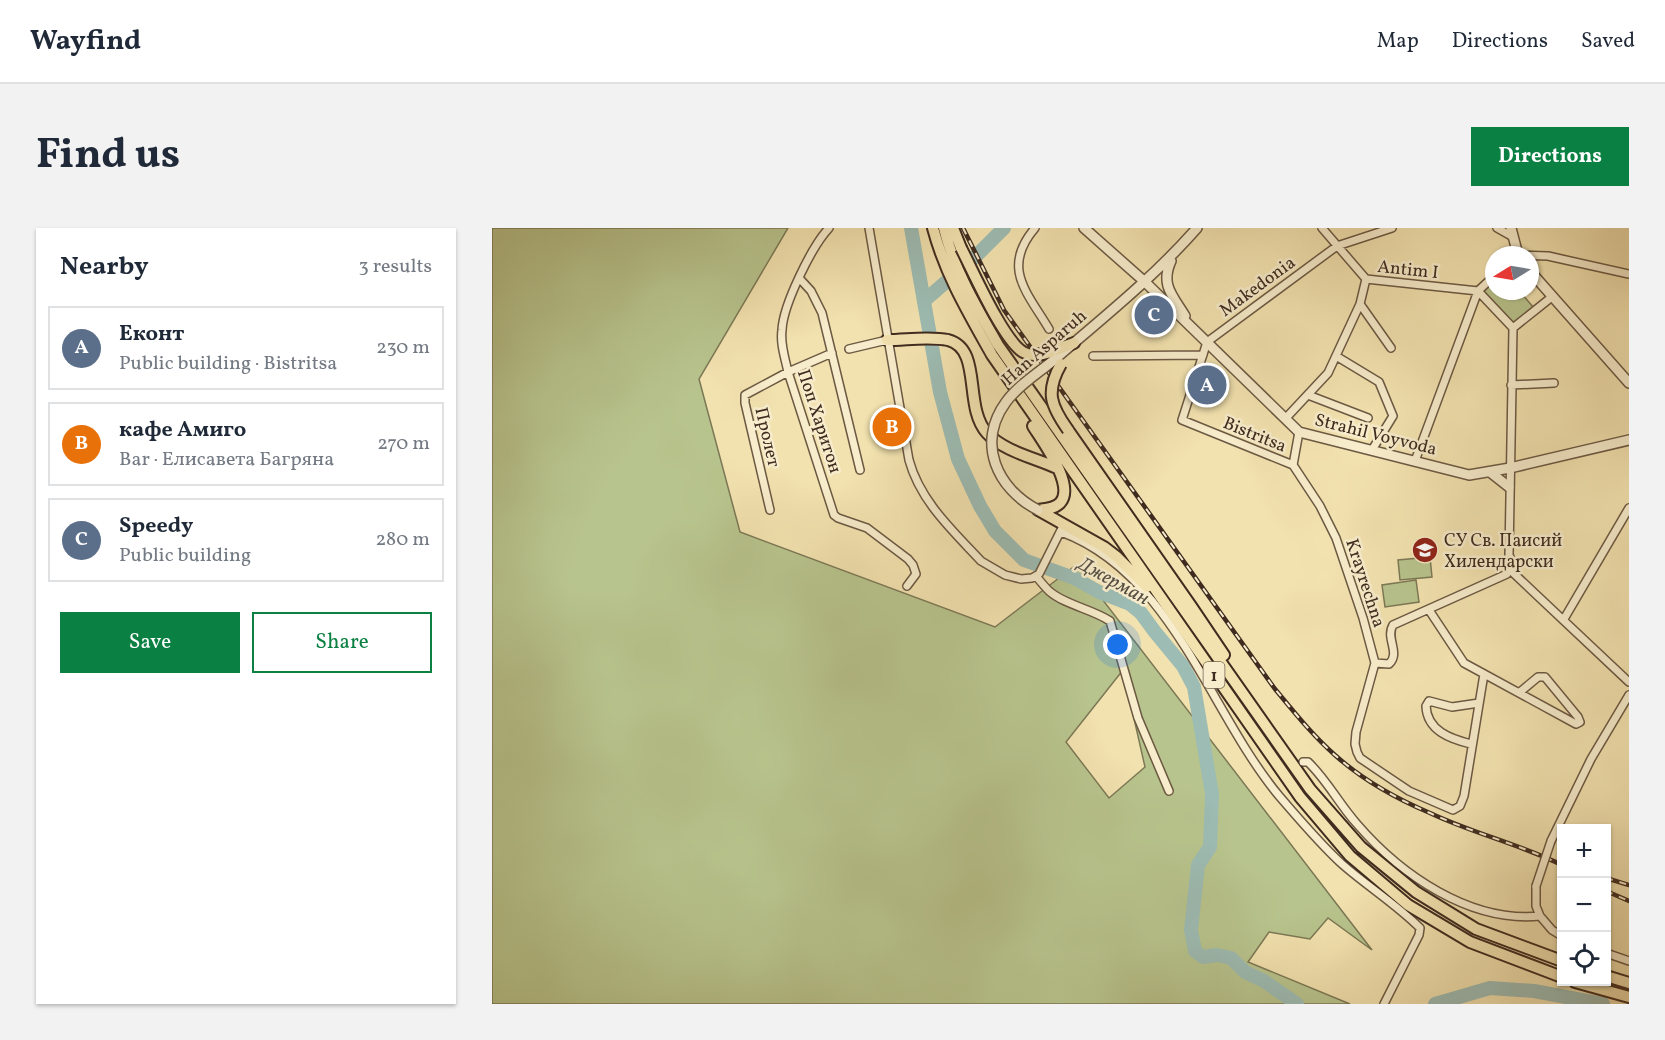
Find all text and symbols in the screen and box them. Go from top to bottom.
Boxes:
text: Wayfind [30,22,141,61]
text: Map [1377,27,1419,56]
text: Directions [1452,27,1548,56]
text: Saved [1581,27,1635,56]
text: Find us [36,127,180,186]
button: Directions [1471,127,1629,186]
north arrow [1485,246,1539,300]
text: Nearby [60,249,149,285]
street label: Makedonia [1215,251,1301,323]
text: 3 results [358,253,432,281]
street label: Antim I [1376,255,1440,286]
pin: C [1134,292,1174,338]
street label: Han Asparuh [997,304,1093,392]
text: Еконт [119,319,184,350]
text: A [74,334,89,362]
text: 230 m [376,334,430,362]
text: Public building · Bistritsa [119,350,337,378]
pin: A [1188,362,1226,408]
street label: Поп Харитон [790,366,847,477]
pin: B [872,404,912,450]
street label: Пролет [748,405,786,470]
street label: Strahil Voyvoda [1312,408,1439,463]
street label: Bistritsa [1219,411,1290,459]
text: кафе Амиго [119,415,246,446]
text: B [75,430,88,458]
text: 270 m [377,430,430,458]
text: Bar · Елисавета Багряна [119,446,334,474]
text: Speedy [119,511,193,542]
text: C [75,526,88,554]
text: 280 m [375,526,430,554]
place label: СУ Св. Паисий Хилендарски [1444,529,1562,575]
school or university icon: СУ Св. Паисий Хилендарски [1410,535,1440,565]
street label: Krayrechna [1338,536,1391,631]
text: Public building [119,542,251,570]
water label: Джерман [1070,550,1154,613]
button: Save [60,612,240,673]
button: Share [252,612,432,673]
your location [1103,630,1132,659]
road number: 1 [1204,662,1224,688]
map controls [1557,824,1611,986]
button: + [1557,824,1611,878]
button: − [1557,878,1611,932]
button: locate [1557,932,1611,986]

